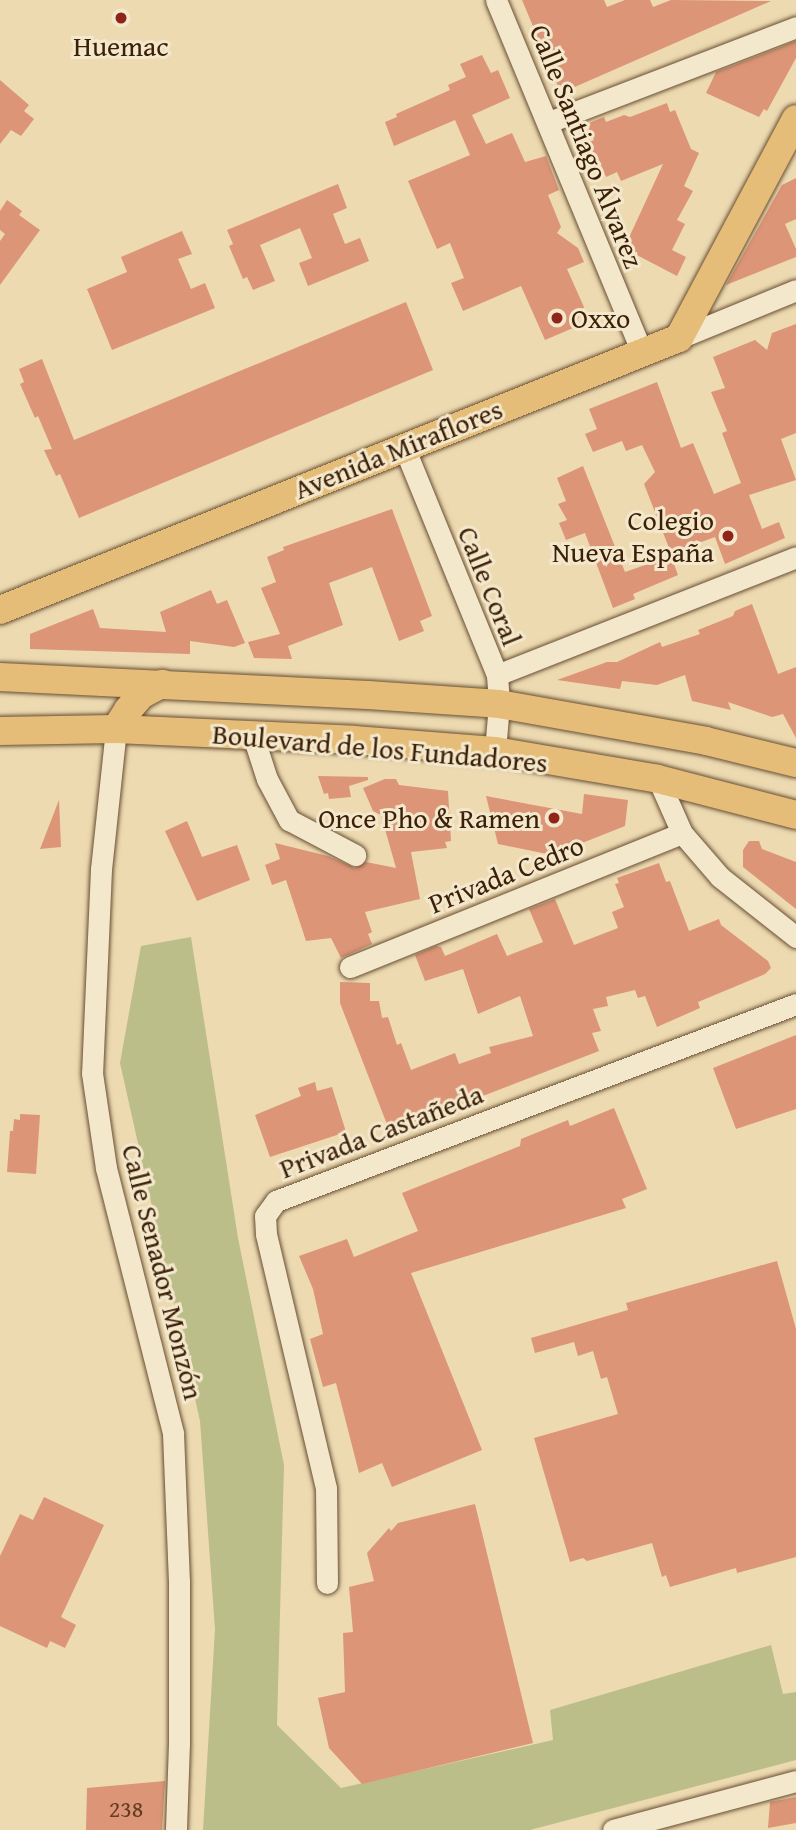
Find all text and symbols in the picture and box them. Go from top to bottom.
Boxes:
marker: Huemac [113,10,129,26]
street label: Calle Santiago Álvarez [523,19,651,273]
place label: Huemac [73,29,169,63]
place label: Oxxo [571,301,630,335]
marker: Oxxo [549,310,565,326]
street label: Avenida Miraflores [289,392,507,506]
place label: Colegio Nueva España [552,503,714,569]
street label: Calle Coral [451,522,529,650]
marker: Colegio Nueva España [720,528,736,544]
street label: Boulevard de los Fundadores [211,717,549,779]
place label: Once Pho & Ramen [318,801,540,835]
marker: Once Pho & Ramen [546,810,562,826]
street label: Privada Cedro [424,828,588,920]
street label: Privada Castañeda [275,1077,487,1185]
street label: Calle Senador Monzón [115,1141,211,1403]
house number: 238 [109,1795,143,1823]

